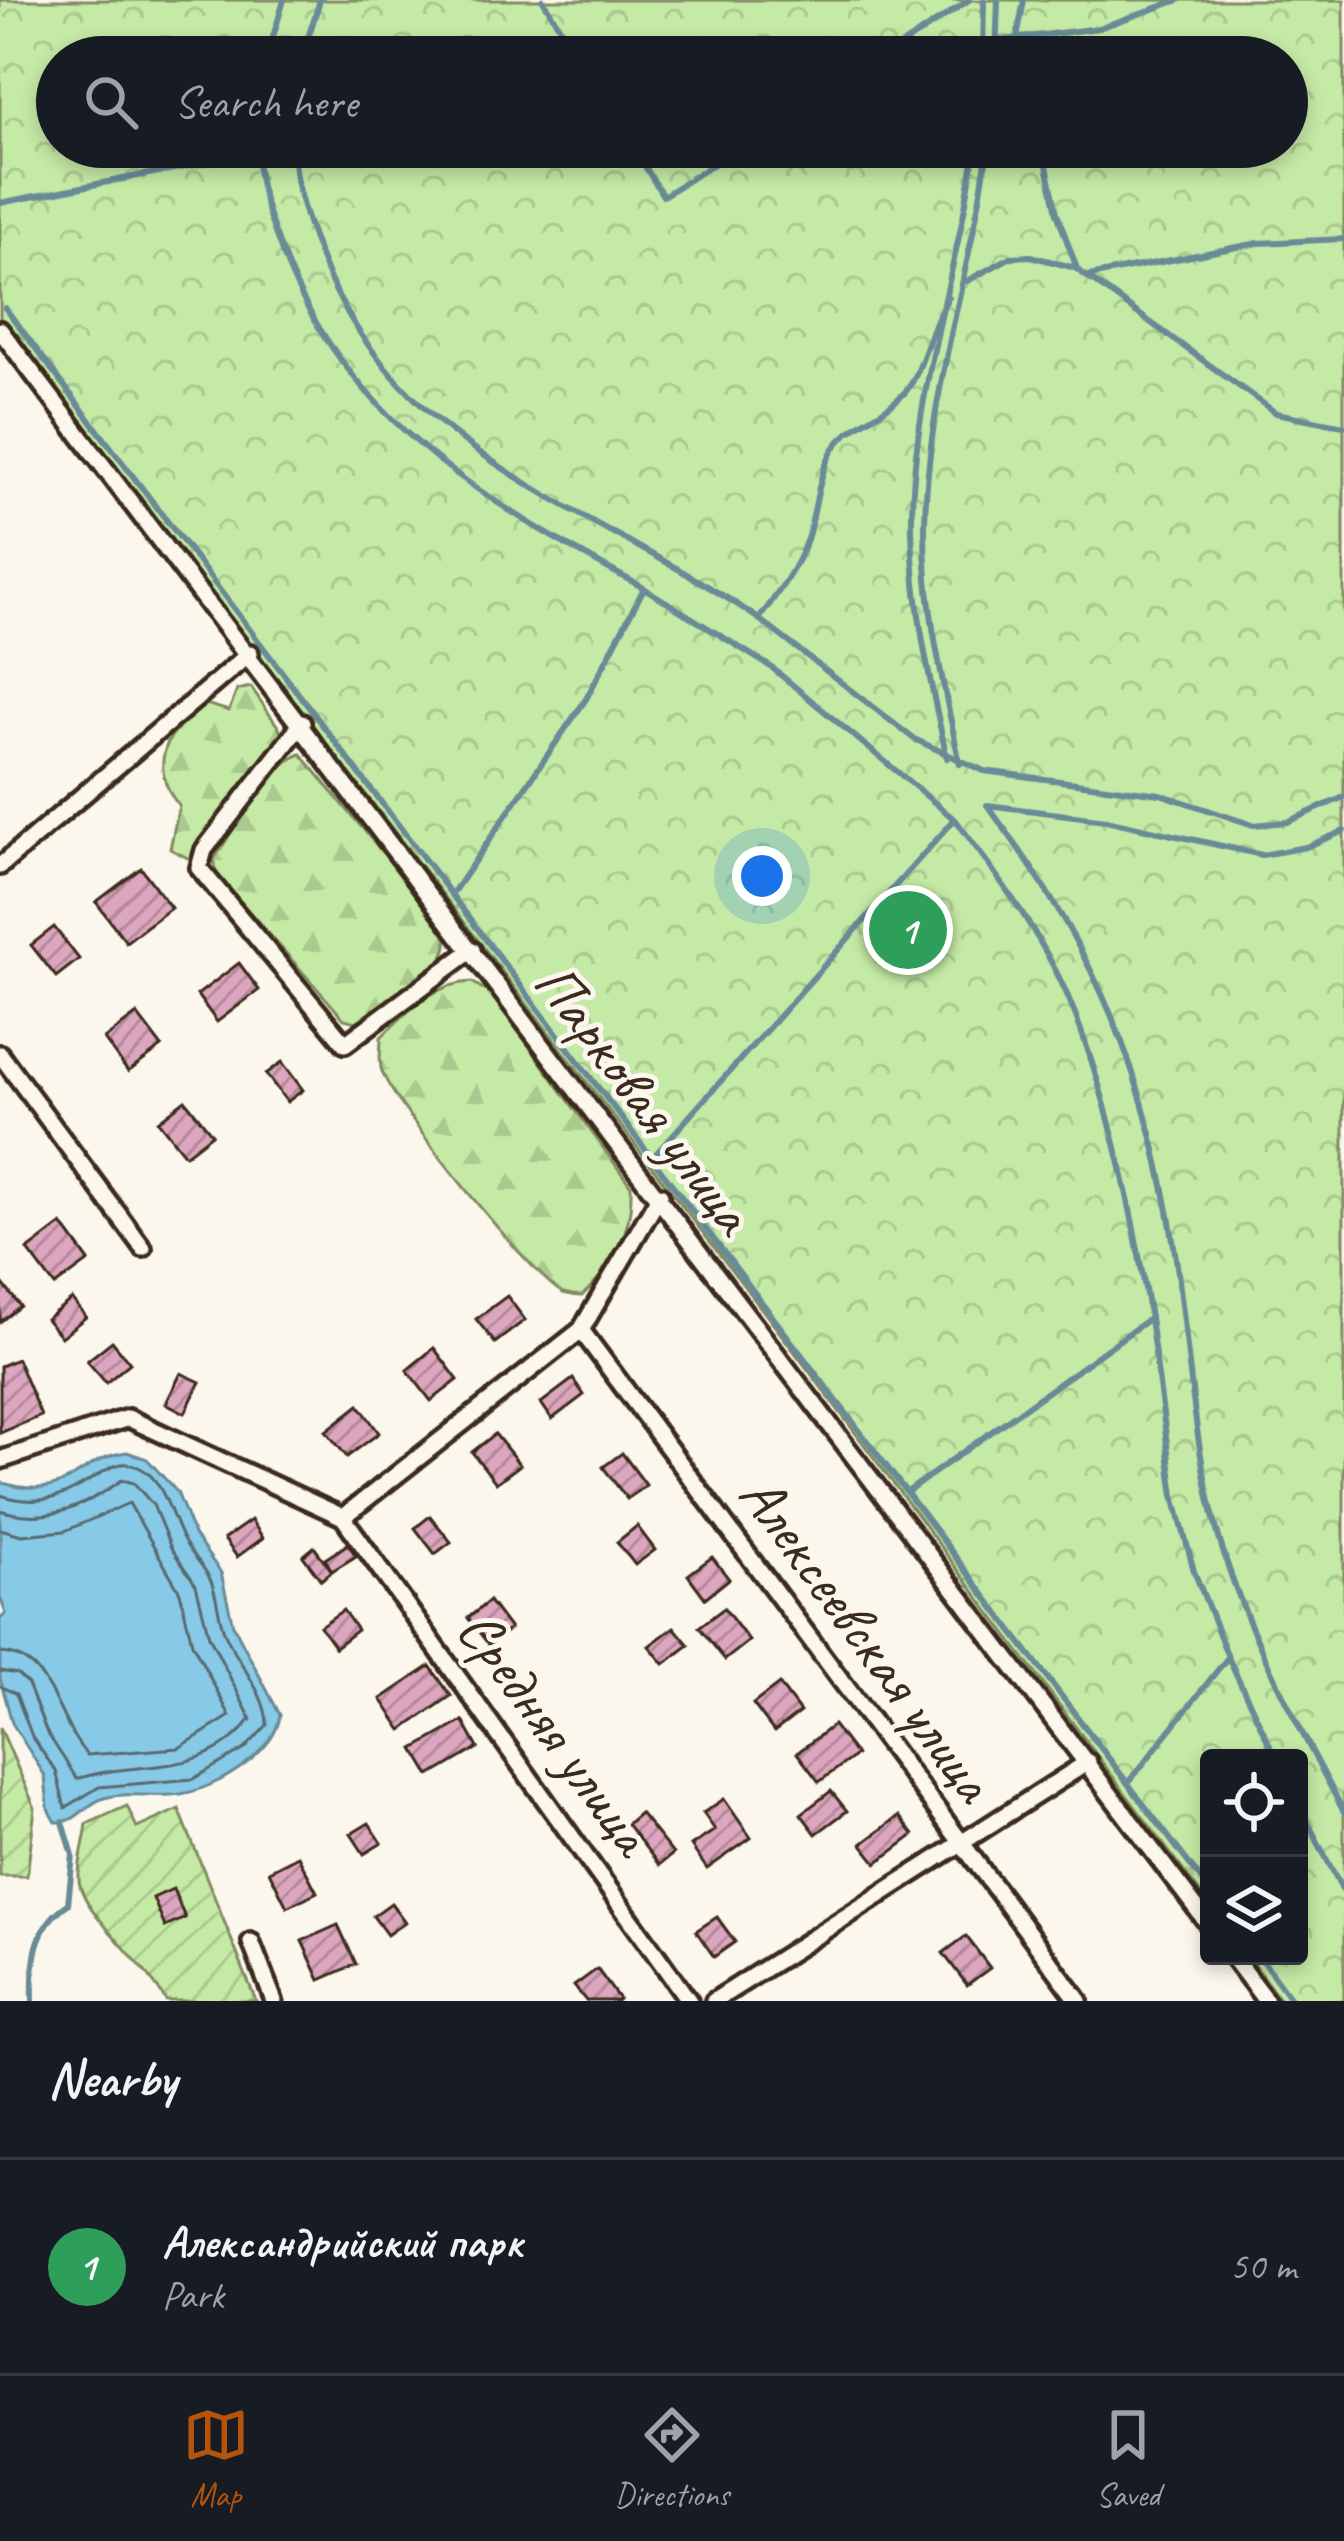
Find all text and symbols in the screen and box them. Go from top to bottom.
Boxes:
search box [36,36,1308,168]
icon: search [78,69,144,135]
text: Search here [174,74,357,131]
your location [732,846,792,906]
pin: 1 [869,885,947,975]
street label: Парковая улица [518,947,773,1251]
street label: Алексеевская улица [723,1459,1014,1819]
street label: Средняя улица [441,1594,673,1873]
map controls [1200,1749,1308,1965]
button: locate [1200,1749,1308,1857]
button: layers [1200,1857,1308,1965]
text: Nearby [48,2047,176,2111]
text: Александрийский парк [162,2214,523,2271]
text: 1 [78,2242,96,2291]
text: 50 m [1230,2242,1296,2291]
text: Park [162,2271,224,2320]
tab: Map [183,2402,249,2516]
tab: Directions [615,2402,729,2516]
tab: Saved [1095,2402,1161,2516]

